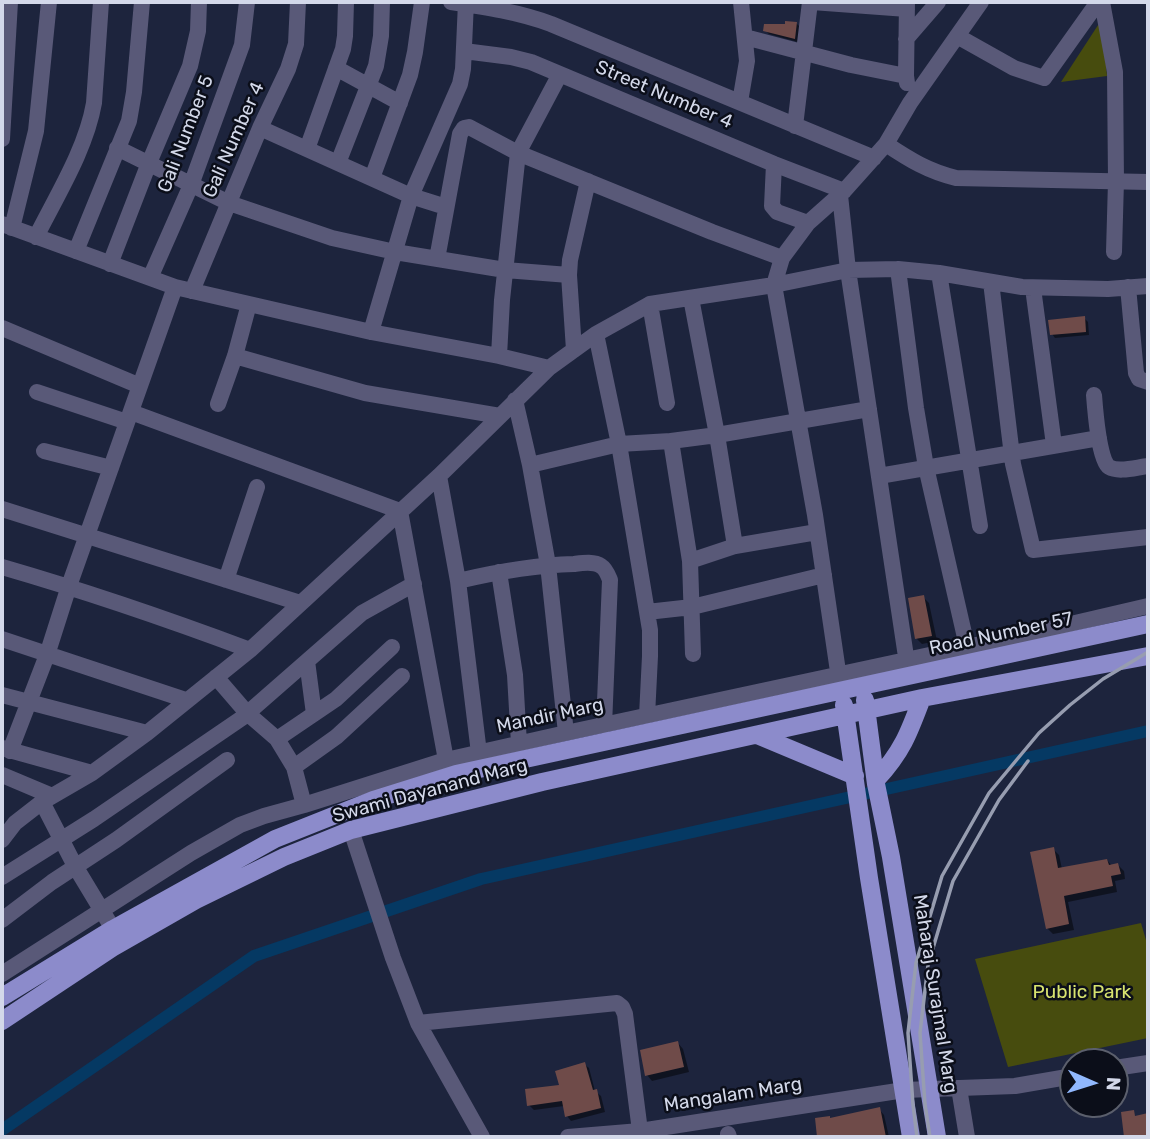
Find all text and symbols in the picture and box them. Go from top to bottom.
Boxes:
street label: Street Number 4 [592,56,736,134]
street label: Gali Number 5 [153,72,219,196]
street label: Gali Number 4 [198,79,270,201]
street label: Road Number 57 [927,608,1075,660]
street label: Mandir Marg [494,694,606,738]
street label: Swami Dayanand Marg [330,754,530,828]
street label: Maharaj Surajmal Marg [908,893,962,1095]
park label: Public Park [1033,982,1131,1004]
north arrow [1059,1048,1129,1118]
street label: Mangalam Marg [662,1073,804,1117]
text: N [1102,1077,1125,1091]

